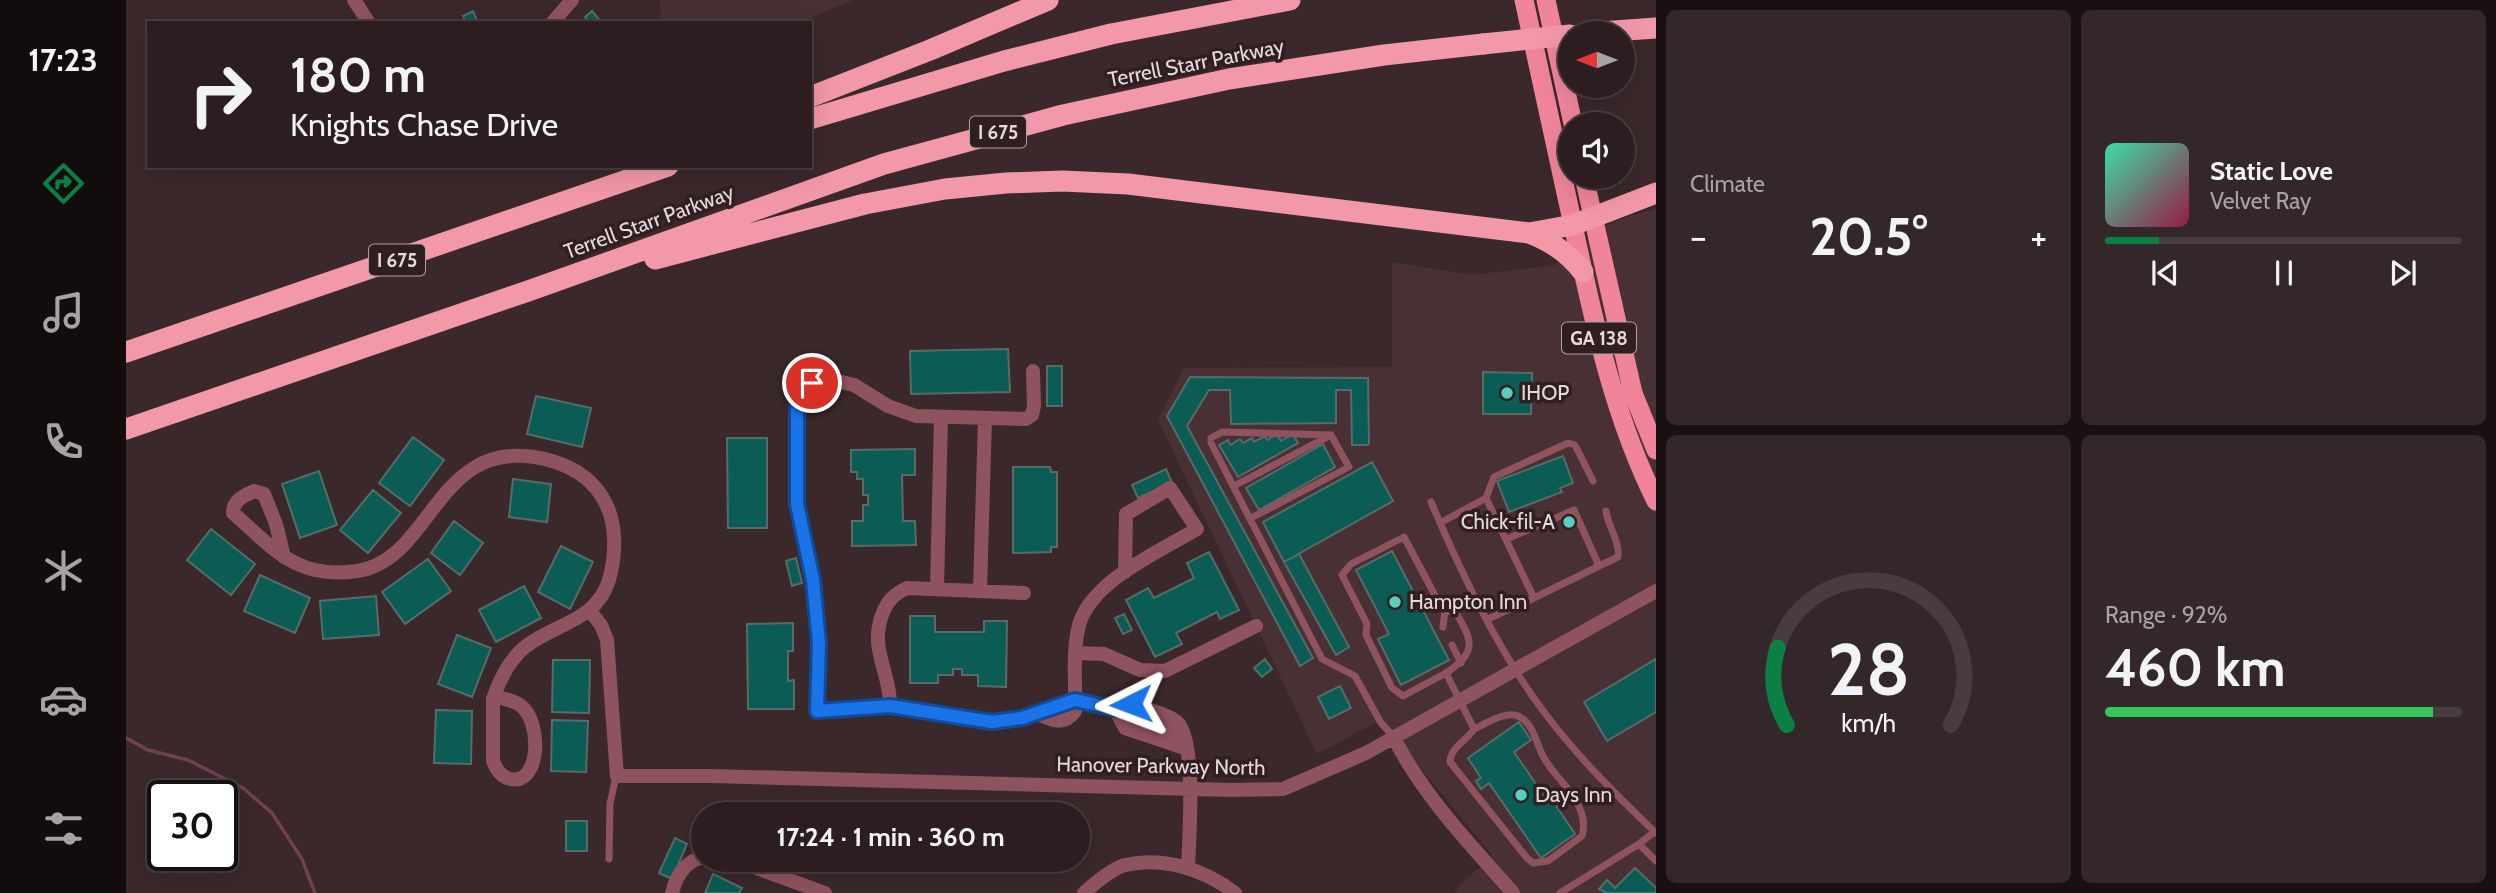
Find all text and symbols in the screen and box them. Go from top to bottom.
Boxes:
north arrow [1558,21,1634,98]
map controls [1558,21,1635,189]
street label: Terrell Starr Parkway [1106,33,1287,92]
text: 17:23 [28,40,98,79]
text: 180 m [290,45,426,104]
icon: right [175,49,266,140]
text: Knights Chase Drive [290,105,558,144]
button: sound [1558,112,1635,189]
road number: I 675 [970,116,1026,148]
text: Static Love [2210,155,2333,187]
icon: directions [39,159,88,208]
text: Climate [1690,170,1765,198]
street label: Terrell Starr Parkway [560,179,738,264]
text: Velvet Ray [2210,187,2311,215]
text: 20.5° [1809,205,1928,268]
text: − [1690,213,1707,260]
text: + [2030,213,2047,260]
road number: I 675 [369,244,425,276]
icon: previous [2146,254,2184,292]
icon: pause [2265,254,2303,292]
icon: next [2384,254,2422,292]
icon: music [39,288,88,337]
road number: GA 138 [1562,322,1636,354]
pin [782,353,842,413]
icon: arrive [793,364,831,402]
place label: IHOP [1521,380,1569,405]
marker: IHOP [1499,385,1515,401]
icon: phone [39,417,88,466]
place label: Chick-fil-A [1461,509,1555,534]
marker: Chick-fil-A [1561,514,1577,530]
icon: climate [39,546,88,595]
place label: Hampton Inn [1409,589,1527,614]
marker: Hampton Inn [1387,594,1403,610]
text: Range · 92% [2105,601,2228,629]
text: 28 [1827,625,1910,713]
text: 460 km [2105,636,2285,699]
position arrow [1094,667,1168,741]
icon: car [39,675,88,724]
text: km/h [1841,708,1896,738]
street label: Hanover Parkway North [1056,751,1266,780]
speed limit sign: 30 [147,780,238,871]
place label: Days Inn [1535,782,1612,807]
marker: Days Inn [1513,787,1529,803]
icon: filters [39,804,88,853]
text: 17:24 · 1 min · 360 m [776,821,1005,853]

